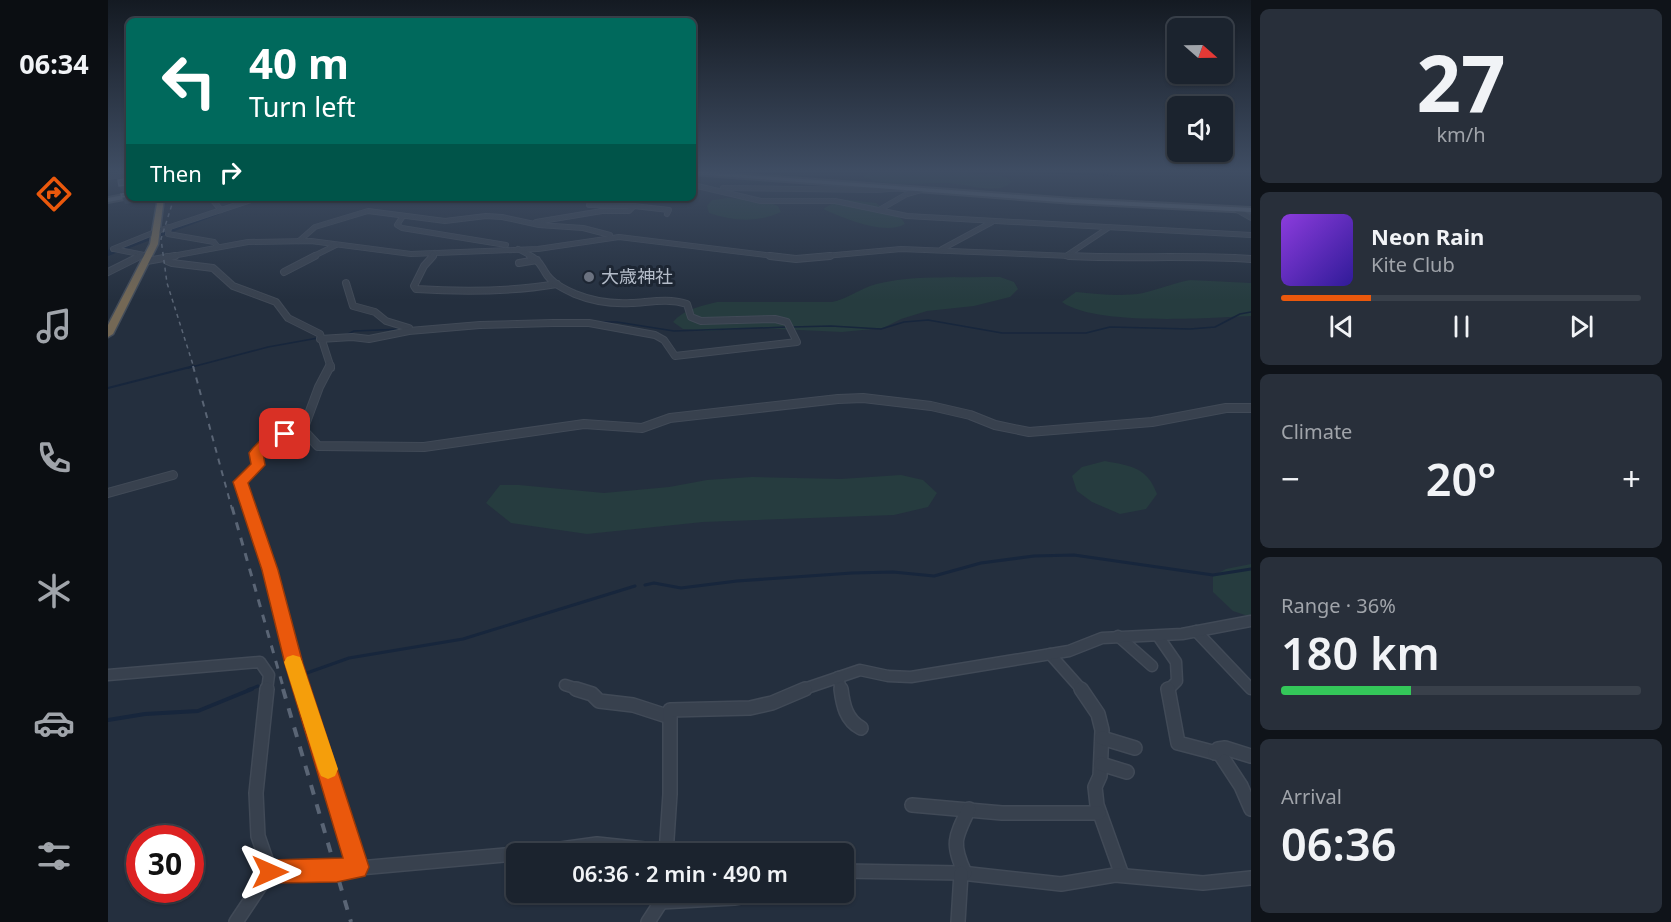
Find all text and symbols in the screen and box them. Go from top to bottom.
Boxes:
north arrow [1167,18,1233,84]
map controls [1167,18,1233,162]
text: 27 [1416,29,1506,135]
text: 40 m [249,34,349,91]
icon: left [150,42,228,120]
text: 06:34 [19,45,89,82]
text: Turn left [249,88,355,125]
button: sound [1167,96,1233,162]
text: km/h [1436,121,1486,148]
icon: right [214,156,247,189]
text: Then [150,158,202,188]
icon: directions [33,173,75,215]
text: Neon Rain [1371,221,1484,251]
text: Kite Club [1371,251,1455,278]
place label: 大歳神社 [601,264,673,288]
marker: 大歳神社 [582,270,596,284]
icon: music [33,305,75,347]
icon: previous [1325,310,1358,343]
icon: pause [1445,310,1478,343]
icon: next [1565,310,1598,343]
pin [259,408,310,459]
icon: arrive [268,417,301,450]
text: Climate [1281,418,1352,445]
icon: phone [33,437,75,479]
text: 20° [1426,448,1496,509]
text: − [1281,456,1300,501]
text: + [1622,456,1641,501]
icon: climate [33,570,75,612]
text: Range · 36% [1281,592,1396,619]
text: 180 km [1281,622,1440,683]
icon: car [33,702,75,744]
text: Arrival [1281,783,1342,810]
text: 06:36 [1281,813,1396,874]
speed limit sign: 30 [126,825,204,903]
icon: filters [33,835,75,877]
position arrow [238,840,302,904]
text: 06:36 · 2 min · 490 m [572,858,788,888]

